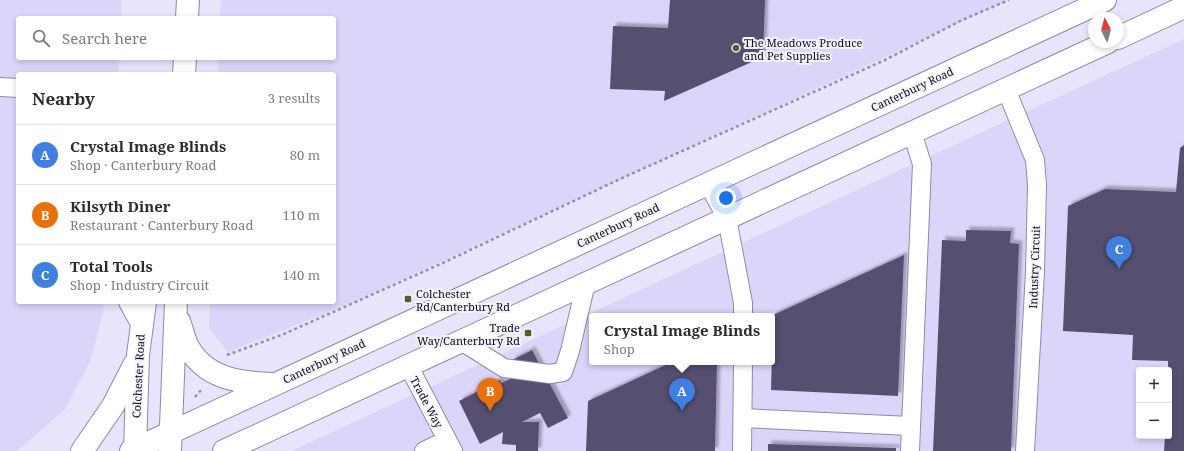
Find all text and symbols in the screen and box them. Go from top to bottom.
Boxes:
north arrow [1088,12,1124,48]
search box [16,16,336,60]
icon: search [30,27,52,49]
text: Search here [62,28,147,48]
place label: The Meadows Produce and Pet Supplies [744,35,863,63]
marker: The Meadows Produce and Pet Supplies [731,43,741,53]
street label: Canterbury Road [868,63,956,115]
text: Nearby [32,87,95,110]
text: 3 results [268,89,320,107]
text: Crystal Image Blinds [70,136,226,156]
text: A [40,146,50,164]
text: 80 m [290,146,320,164]
text: Shop · Canterbury Road [70,156,217,174]
your location [716,188,736,208]
text: Kilsyth Diner [70,196,171,216]
street label: Canterbury Road [574,199,662,251]
text: B [41,206,49,224]
text: 110 m [283,206,320,224]
text: Restaurant · Canterbury Road [70,216,253,234]
street label: Industry Circuit [1025,225,1043,309]
pin: C [1106,236,1132,269]
text: Total Tools [70,256,153,276]
text: C [41,266,49,284]
text: 140 m [283,266,320,284]
text: Shop · Industry Circuit [70,276,209,294]
place label: Colchester Rd/Canterbury Rd [416,286,510,314]
marker: Colchester Rd/Canterbury Rd [403,294,413,304]
popup [589,313,775,365]
place label: Trade Way/Canterbury Rd [417,320,520,348]
text: Crystal Image Blinds [604,320,760,340]
marker: Trade Way/Canterbury Rd [523,328,533,338]
street label: Colchester Road [128,333,148,418]
street label: Canterbury Road [280,335,368,387]
text: Shop [604,340,635,358]
map controls [1136,367,1172,439]
button: + [1136,367,1172,403]
street label: Trade Way [407,374,447,431]
pin: B [477,378,503,411]
pin: A [669,378,695,411]
button: − [1136,403,1172,439]

